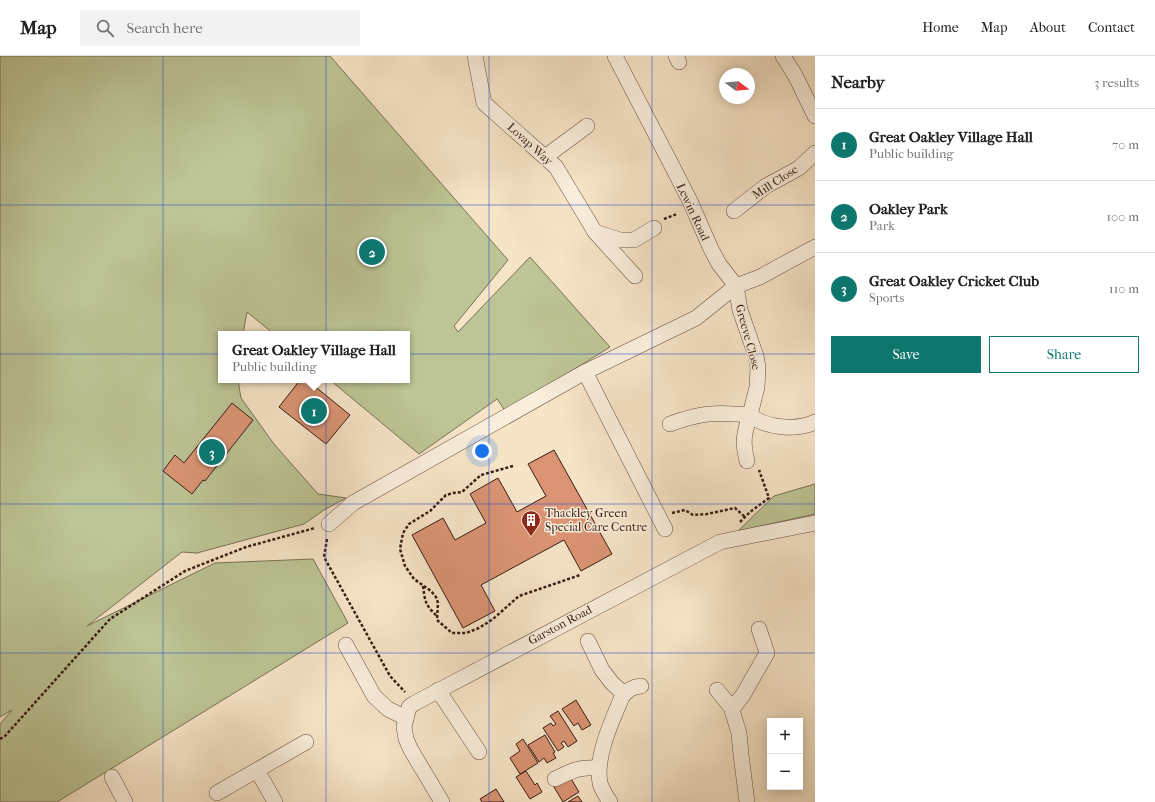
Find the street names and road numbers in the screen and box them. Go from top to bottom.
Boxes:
street label: Lovap Way [504,120,556,168]
street label: Mill Close [750,162,800,202]
street label: Lewin Road [674,181,713,243]
street label: Greeve Close [733,303,763,371]
street label: Garston Road [526,602,595,648]

